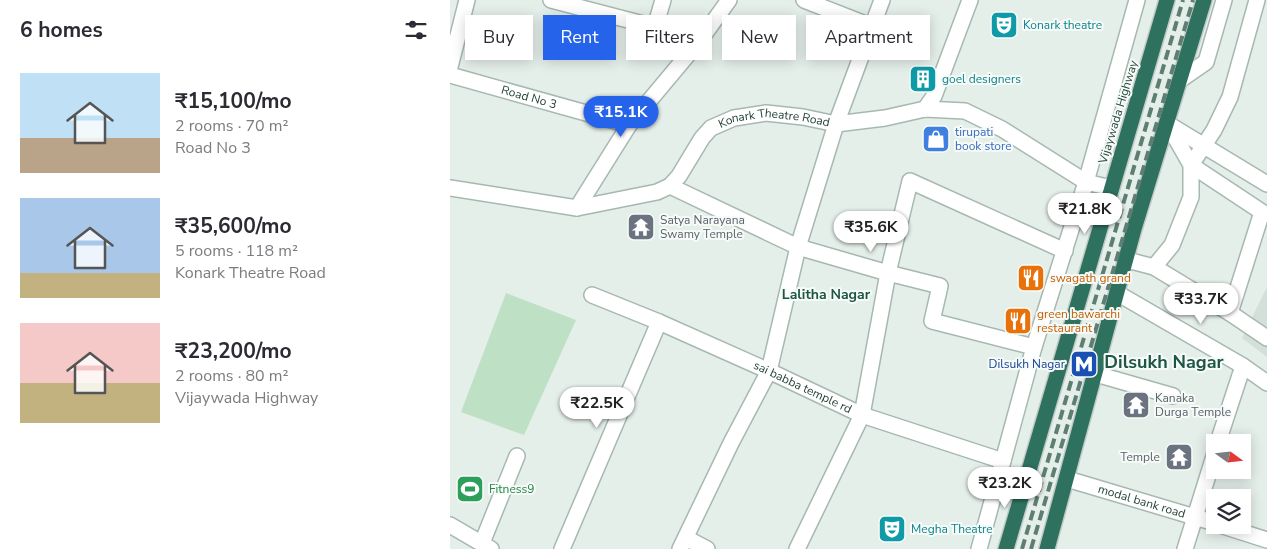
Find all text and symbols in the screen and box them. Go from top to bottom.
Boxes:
theatre icon: Konark theatre [989,10,1019,40]
chip: Buy [465,15,533,60]
chip: Rent [543,15,616,60]
chip: Filters [626,15,712,60]
chip: New [722,15,796,60]
chip: Apartment [806,15,930,60]
text: 6 homes [20,16,103,44]
icon: filters [402,16,430,44]
place label: Konark theatre [1023,17,1102,33]
street label: Vijaywada Highway [1094,57,1142,167]
building icon: goel designers [908,64,938,94]
place label: goel designers [942,71,1021,87]
street label: Road No 3 [499,82,559,112]
text: ₹15,100/mo [175,87,292,115]
icon: home [60,93,120,153]
pin: ₹15.1K [580,96,662,138]
text: ₹15.1K [595,101,648,123]
street label: Konark Theatre Road [716,105,831,132]
text: 2 rooms · 70 m² [175,115,288,137]
shop icon: tirupati book store [921,124,951,154]
place label: tirupati book store [955,124,1012,154]
text: Road No 3 [175,137,251,159]
pin: ₹21.8K [1044,192,1126,235]
text: ₹21.8K [1059,198,1112,220]
pin: ₹35.6K [830,210,912,253]
text: ₹35,600/mo [175,212,292,240]
temple icon: Satya Narayana Swamy Temple [626,212,656,242]
place label: Satya Narayana Swamy Temple [660,212,745,242]
text: ₹35.6K [845,216,898,238]
icon: home [60,218,120,278]
text: 5 rooms · 118 m² [175,240,298,262]
text: Konark Theatre Road [175,262,326,284]
restaurant icon: swagath grand [1016,263,1046,293]
place label: swagath grand [1050,270,1131,286]
pin: ₹33.7K [1160,282,1242,325]
district label: Lalitha Nagar [782,285,871,304]
text: ₹33.7K [1175,288,1228,310]
restaurant icon: green bawarchi restaurant [1003,306,1033,336]
place label: green bawarchi restaurant [1037,306,1120,336]
text: ₹23,200/mo [175,337,292,365]
icon: home [60,343,120,403]
metro station icon: Dilsukh Nagar [1069,349,1099,379]
district label: Dilsukh Nagar [1104,350,1224,374]
place label: Dilsukh Nagar [988,356,1066,372]
street label: sai babba temple rd [751,357,855,417]
text: 2 rooms · 80 m² [175,365,288,387]
pin: ₹22.5K [556,386,638,429]
text: Vijaywada Highway [175,387,318,409]
temple icon: Kanaka Durga Temple [1121,390,1151,420]
place label: Kanaka Durga Temple [1155,390,1231,420]
text: ₹22.5K [571,392,624,414]
north arrow [1206,434,1251,479]
map controls [1206,434,1251,534]
temple icon: Temple [1164,442,1194,472]
place label: Temple [1120,449,1160,465]
pin: ₹23.2K [964,466,1046,509]
text: ₹23.2K [979,472,1032,494]
sports icon: Fitness9 [455,474,485,504]
place label: Fitness9 [489,481,535,497]
street label: modal bank road [1096,481,1187,522]
button: layers [1206,489,1251,534]
theatre icon: Megha Theatre [877,514,907,544]
place label: Megha Theatre [911,521,993,537]

